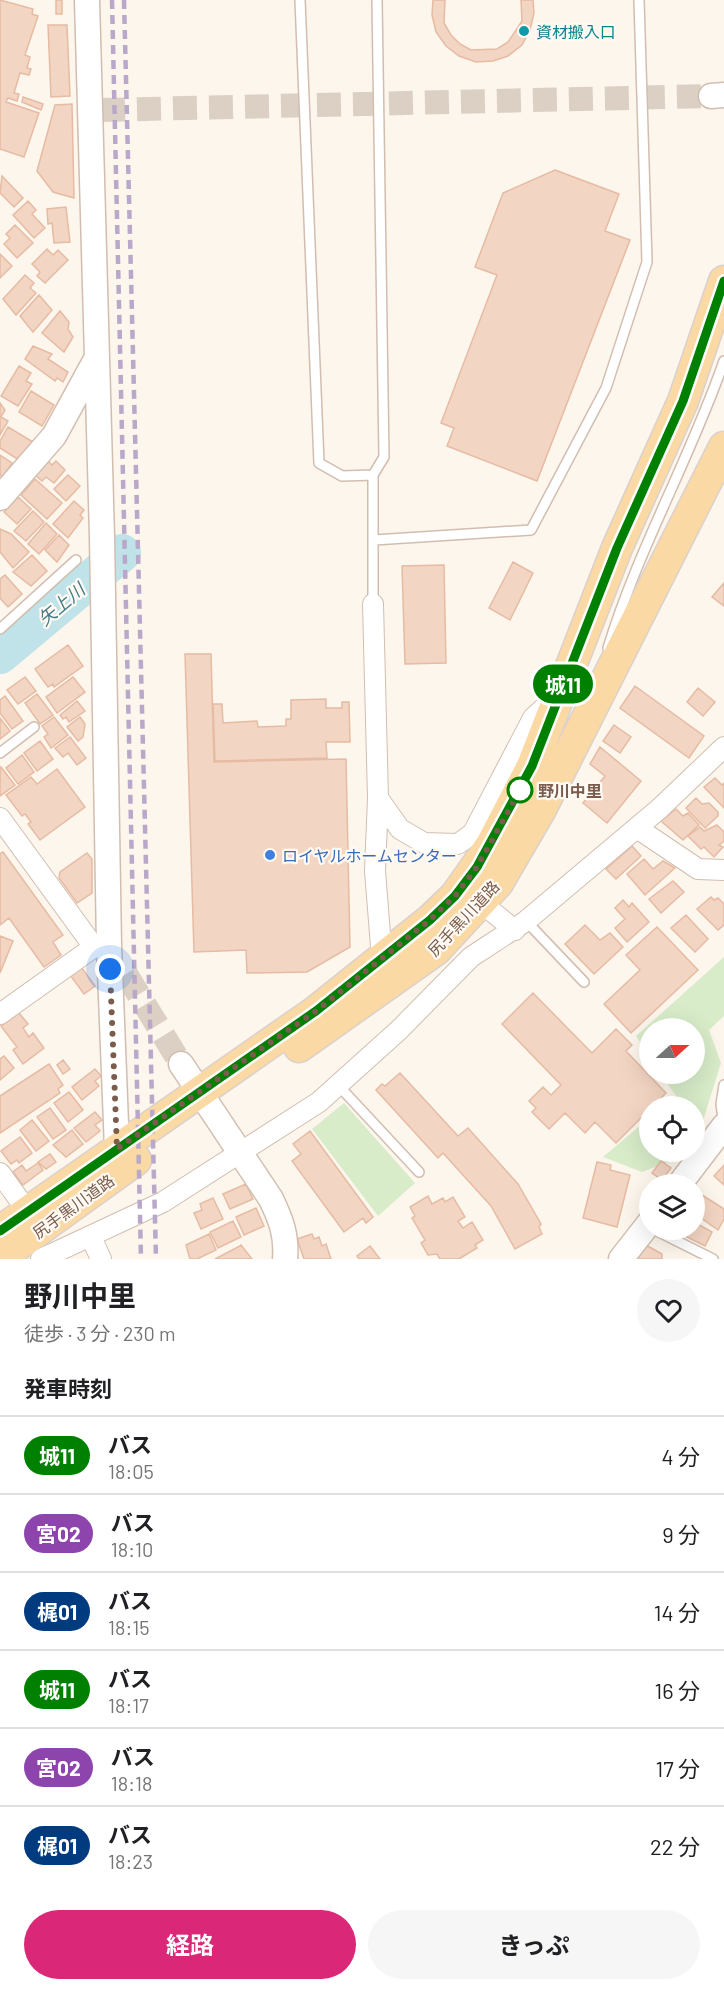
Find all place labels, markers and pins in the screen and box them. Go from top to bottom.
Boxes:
place label: 資材搬入口 [536,22,616,41]
marker: 資材搬入口 [517,24,531,38]
marker: 野川中里 [507,777,533,803]
place label: 野川中里 [538,781,602,800]
place label: ロイヤルホームセンター [282,846,457,865]
marker: ロイヤルホームセンター [263,848,277,862]

